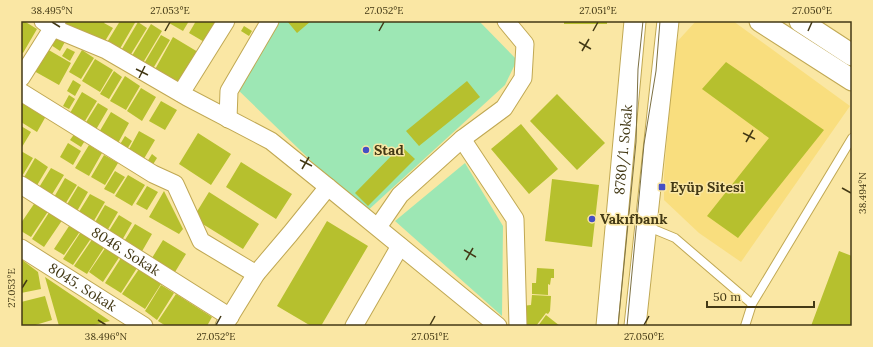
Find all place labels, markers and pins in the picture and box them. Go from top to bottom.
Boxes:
place label: Stad [374,141,404,159]
marker: Stad [361,145,371,155]
place label: Eyüp Sitesi [670,178,745,196]
marker: Eyüp Sitesi [657,182,667,192]
place label: Vakıfbank [600,210,668,228]
marker: Vakıfbank [587,214,597,224]

